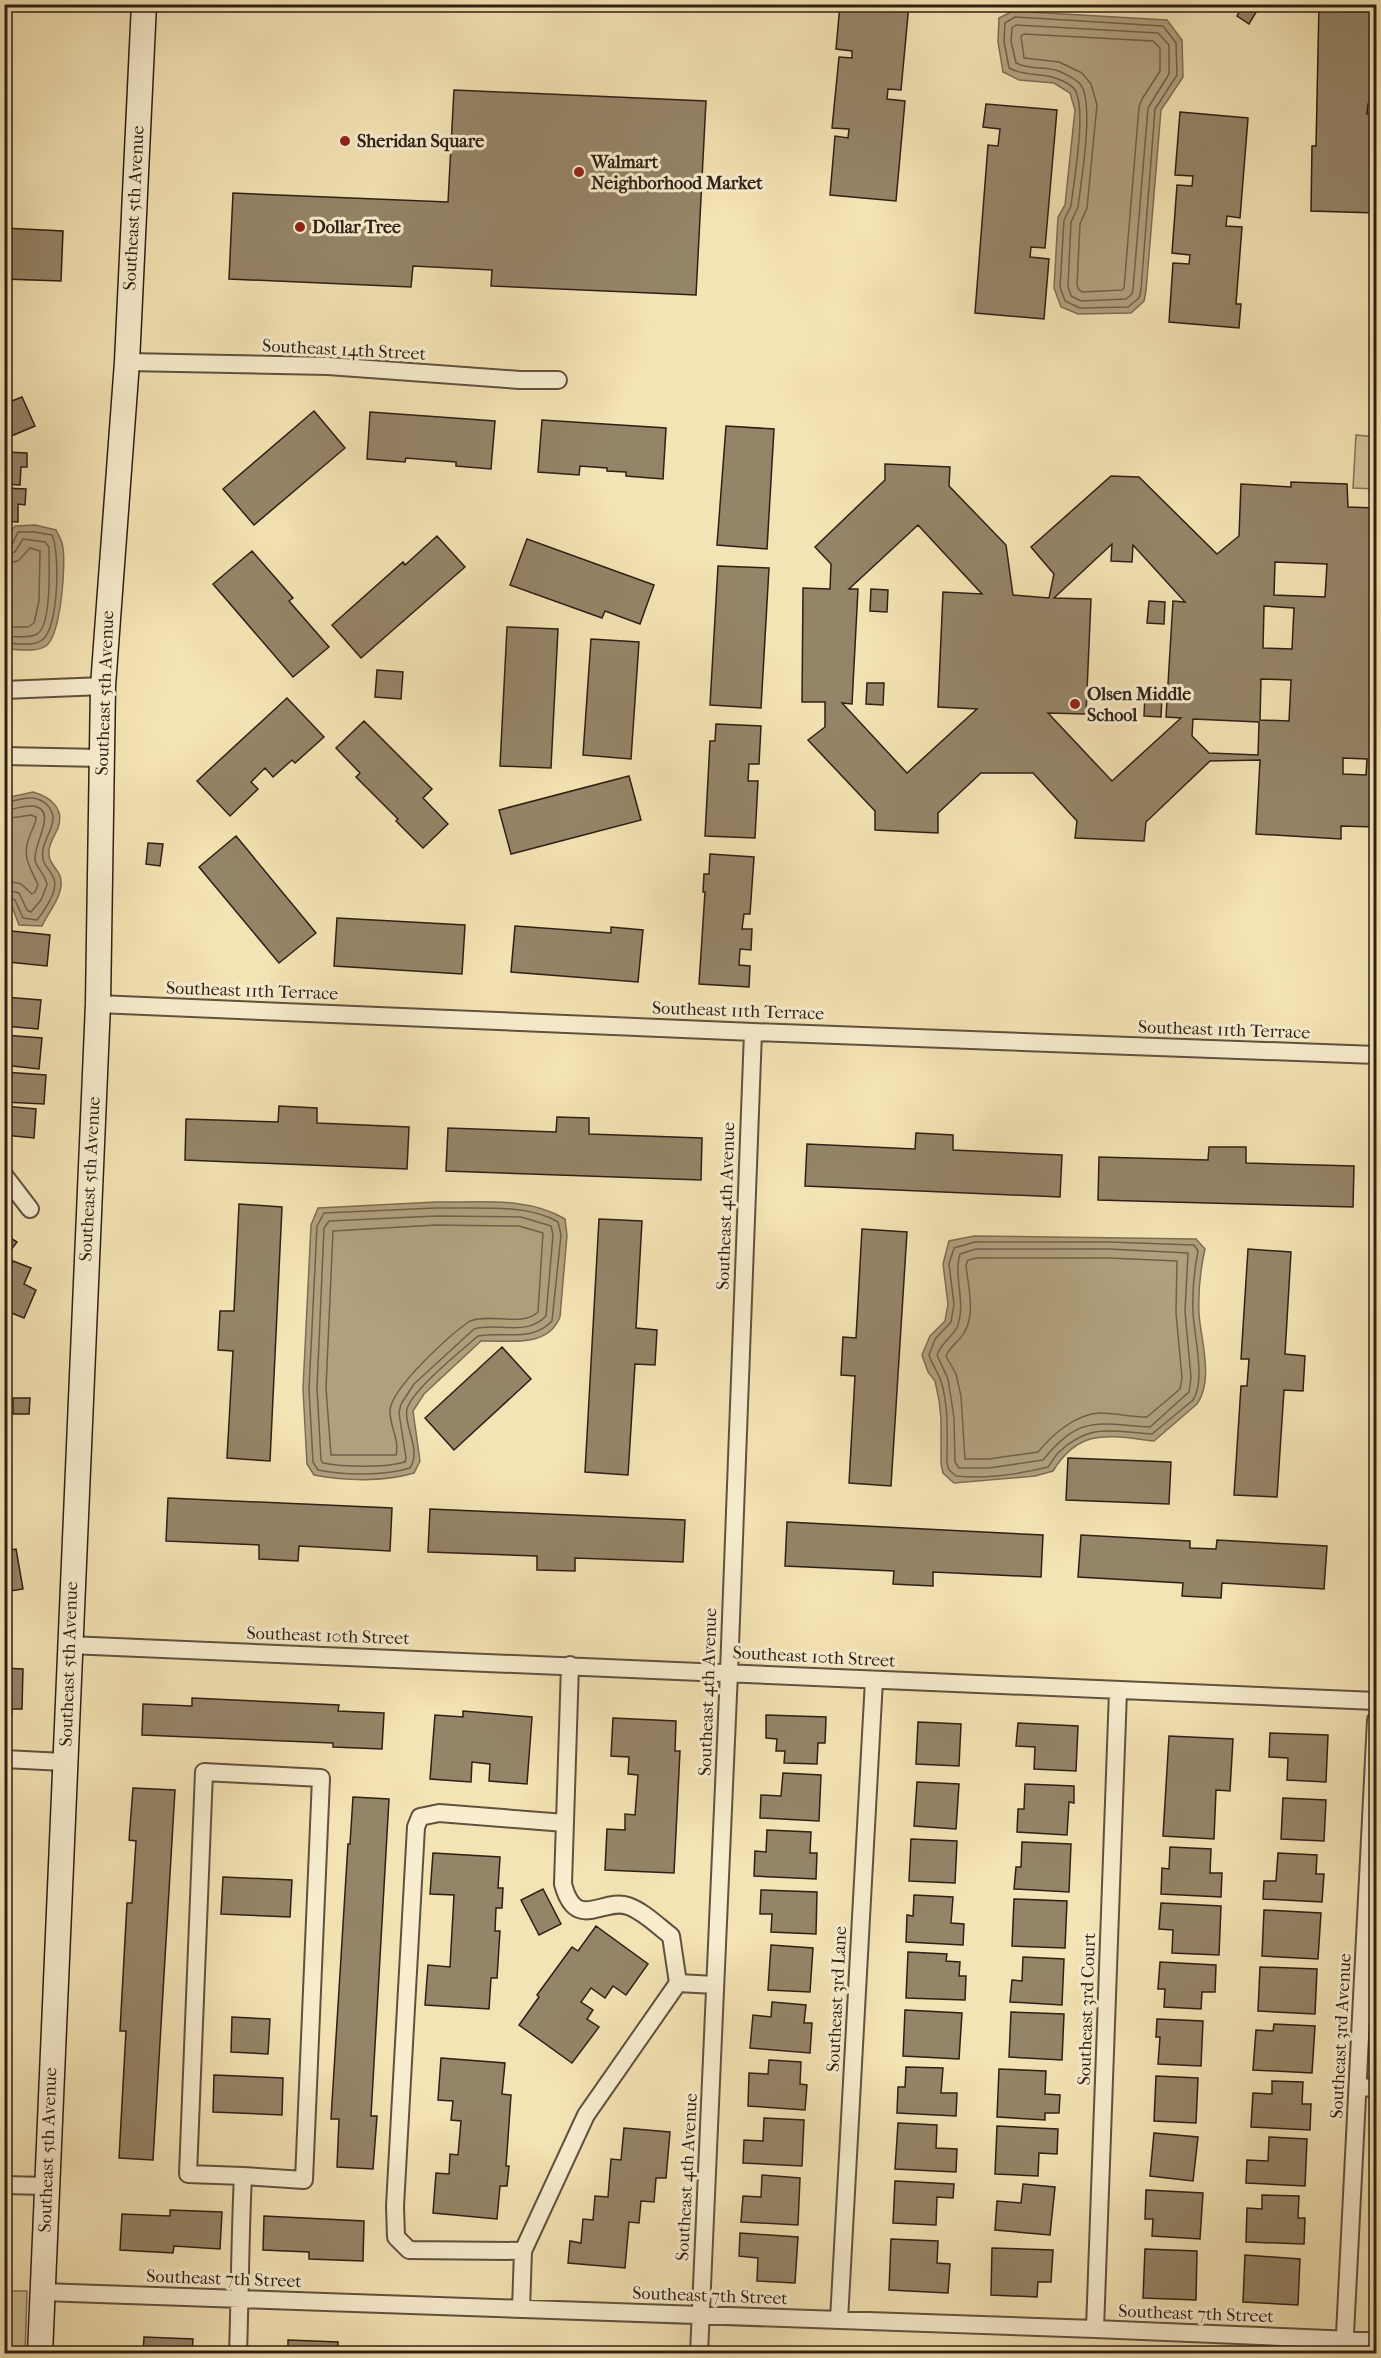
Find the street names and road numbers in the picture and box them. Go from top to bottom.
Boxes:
street label: Southeast 5th Avenue [119,125,149,291]
street label: Southeast 14th Street [262,335,427,365]
street label: Southeast 5th Avenue [92,610,118,776]
street label: Southeast 11th Terrace [166,978,339,1005]
street label: Southeast 11th Terrace [652,998,825,1025]
street label: Southeast 11th Terrace [1138,1017,1311,1044]
street label: Southeast 5th Avenue [75,1096,105,1262]
street label: Southeast 4th Avenue [713,1122,739,1290]
street label: Southeast 5th Avenue [56,1581,82,1747]
street label: Southeast 4th Avenue [695,1608,721,1776]
street label: Southeast 10th Street [246,1623,410,1649]
street label: Southeast 10th Street [732,1642,897,1672]
street label: Southeast 3rd Lane [823,1925,851,2072]
street label: Southeast 3rd Court [1074,1932,1100,2086]
street label: Southeast 3rd Avenue [1326,1953,1356,2119]
street label: Southeast 5th Avenue [35,2067,61,2233]
street label: Southeast 4th Avenue [672,2092,702,2261]
street label: Southeast 7th Street [146,2266,303,2292]
street label: Southeast 7th Street [632,2283,789,2309]
street label: Southeast 7th Street [1118,2301,1275,2327]

